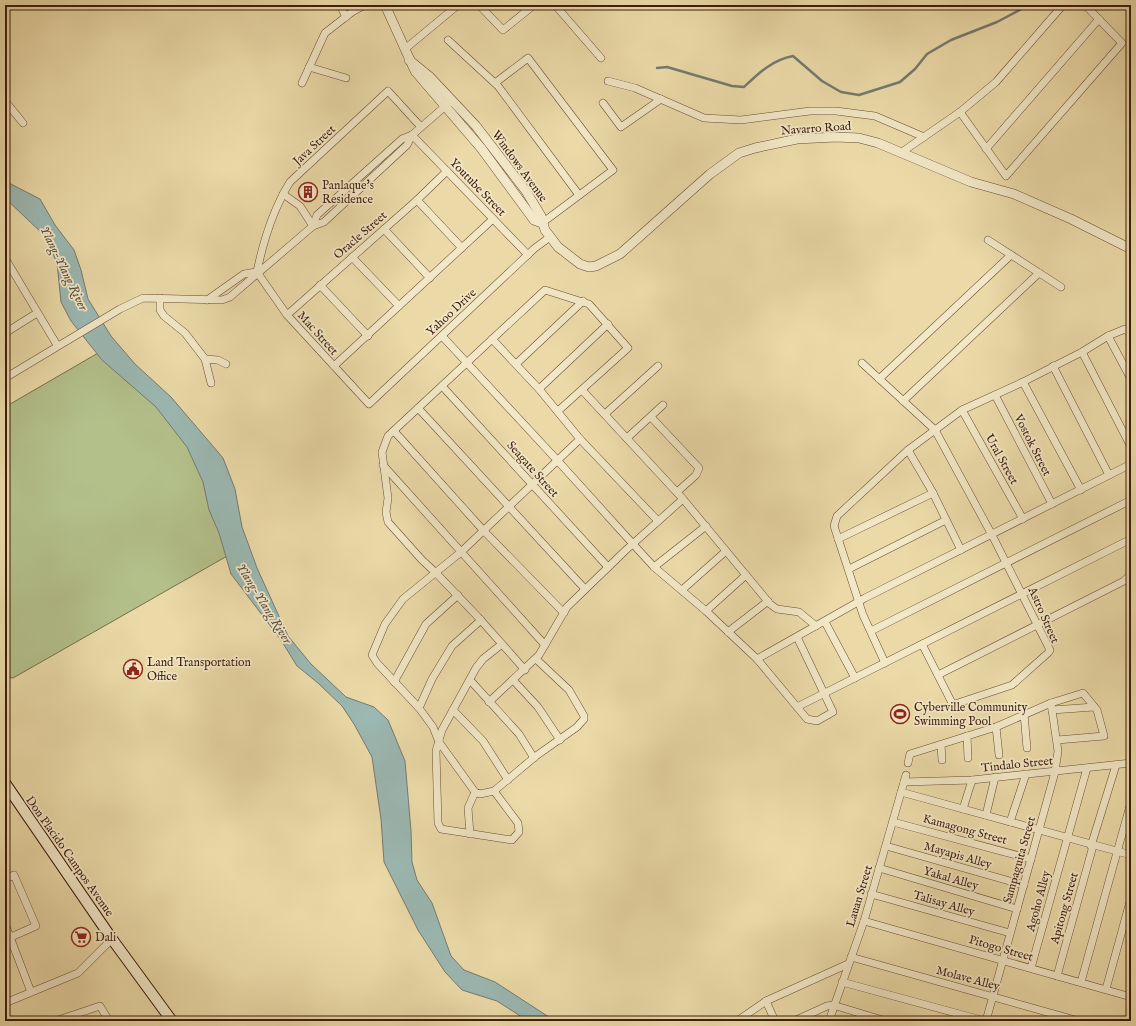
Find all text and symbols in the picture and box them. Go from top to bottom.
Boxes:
street label: Navarro Road [780,119,852,138]
street label: Java Street [289,122,339,171]
street label: Windows Avenue [488,127,551,206]
street label: Youtube Street [446,155,509,219]
place label: Panlaque's Residence [322,178,374,207]
building icon: Panlaque's Residence [297,181,319,203]
street label: Oracle Street [331,208,390,263]
water label: Ylang-Ylang River [35,224,92,315]
street label: Yahoo Drive [423,285,480,339]
street label: Mac Street [294,308,341,358]
street label: Vostok Street [1010,411,1055,479]
street label: Ural Street [982,431,1021,487]
street label: Seagate Street [503,438,562,501]
water label: Ylang-Ylang River [231,560,296,648]
street label: Astro Street [1024,584,1063,646]
place label: Land Transportation Office [147,655,251,684]
public building icon: Land Transportation Office [122,658,144,680]
place label: Cyberville Community Swimming Pool [914,700,1027,729]
sports icon: Cyberville Community Swimming Pool [889,703,911,725]
street label: Tindalo Street [980,753,1054,776]
street label: Don Placido Campos Avenue [21,793,117,920]
street label: Kamagong Street [921,811,1009,848]
street label: Sampaguita Street [1000,815,1040,906]
street label: Mayapis Alley [922,839,994,873]
street label: Lauan Street [843,863,876,929]
street label: Yakal Alley [922,863,980,894]
street label: Agoho Alley [1023,869,1054,934]
street label: Apitong Street [1047,871,1083,947]
street label: Talisay Alley [911,888,976,919]
supermarket icon: Dali [70,926,92,948]
place label: Dali [95,930,116,945]
street label: Pitogo Street [967,932,1035,965]
street label: Molave Alley [934,963,1001,994]

